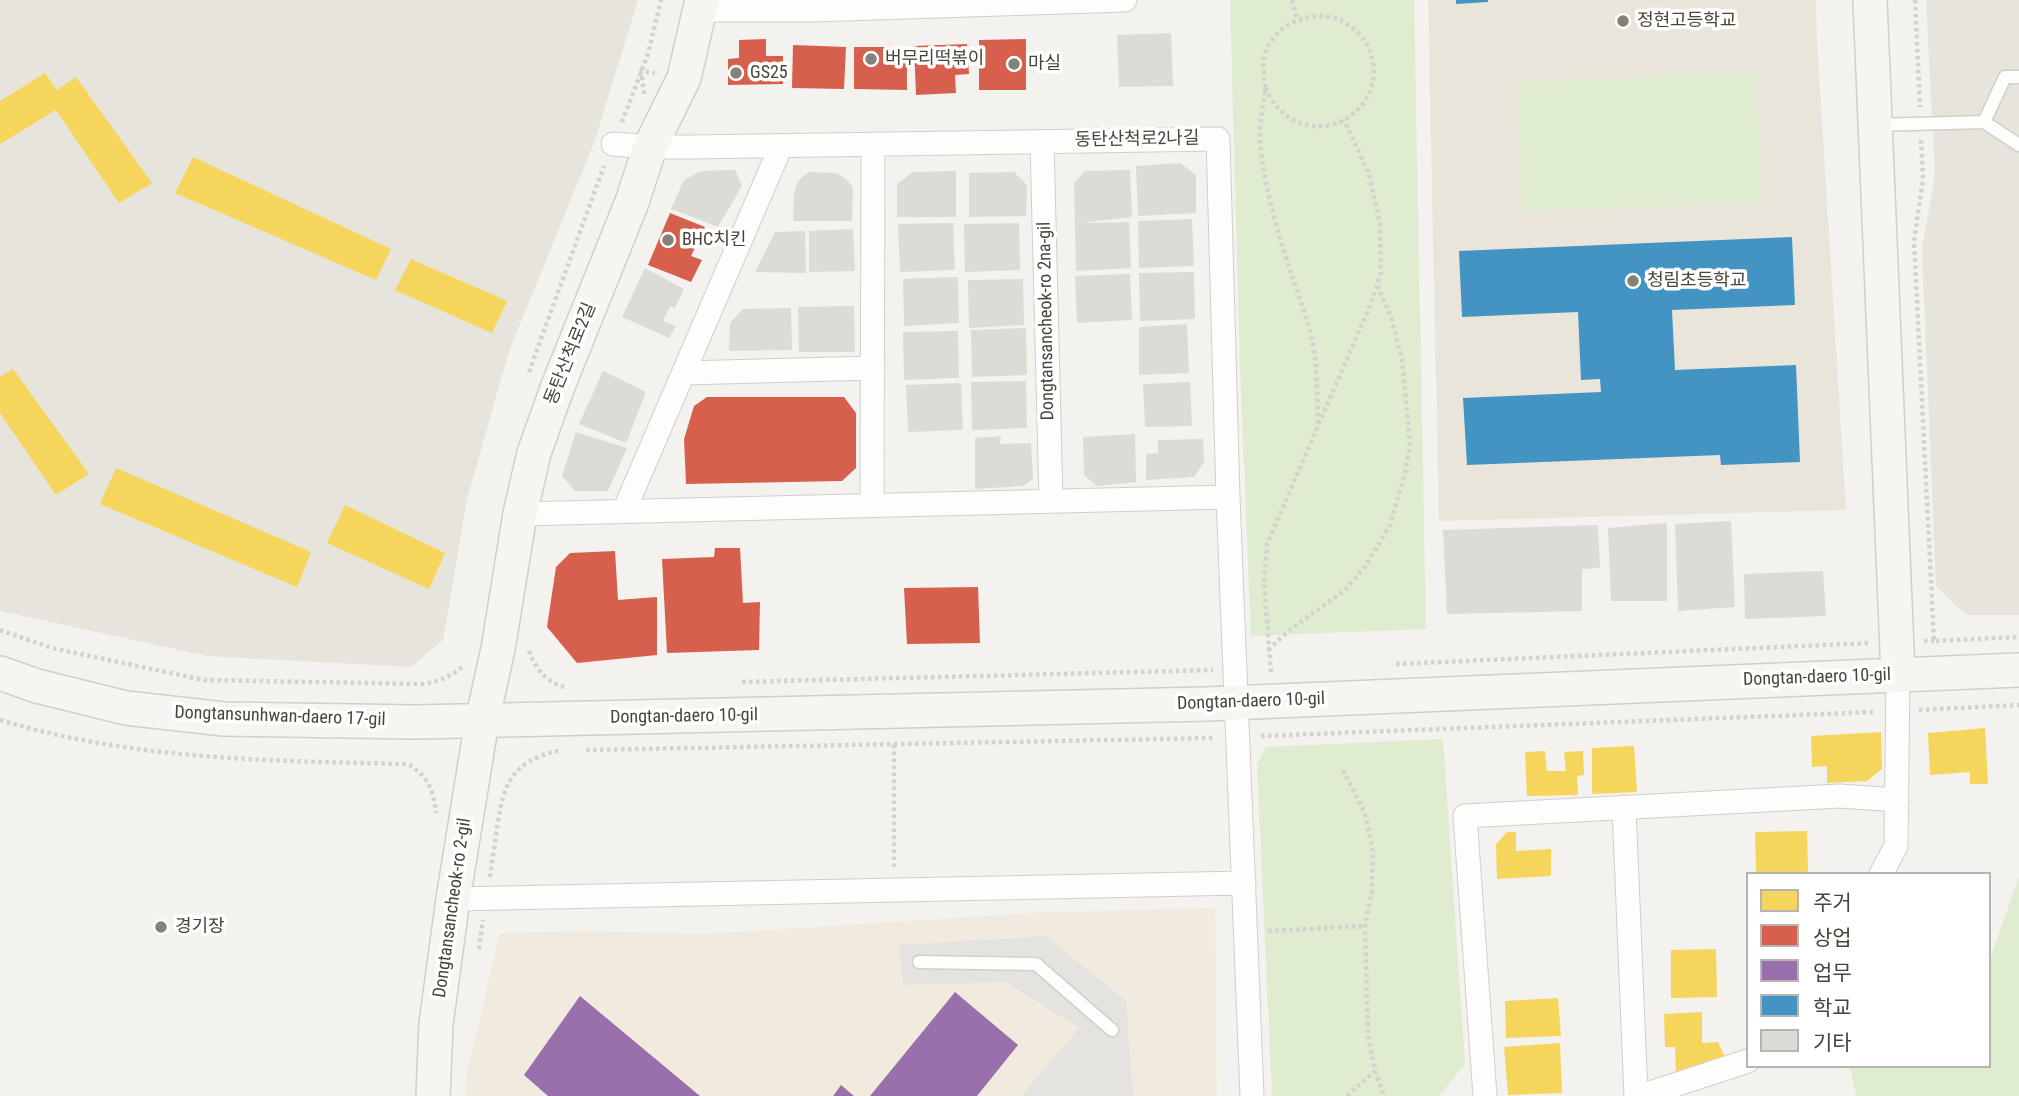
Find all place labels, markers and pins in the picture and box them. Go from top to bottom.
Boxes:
place label: 정현고등학교 [1637,10,1736,32]
marker: 정현고등학교 [1615,13,1631,29]
place label: 버무리떡볶이 [885,48,984,70]
marker: 버무리떡볶이 [863,51,879,67]
place label: 마실 [1028,53,1061,75]
marker: 마실 [1006,56,1022,72]
place label: GS25 [750,62,788,84]
marker: GS25 [728,65,744,81]
place label: BHC치킨 [682,229,746,251]
marker: BHC치킨 [660,232,676,248]
place label: 청림초등학교 [1647,270,1746,292]
marker: 청림초등학교 [1625,273,1641,289]
place label: 경기장 [175,916,225,938]
marker: 경기장 [153,919,169,935]

